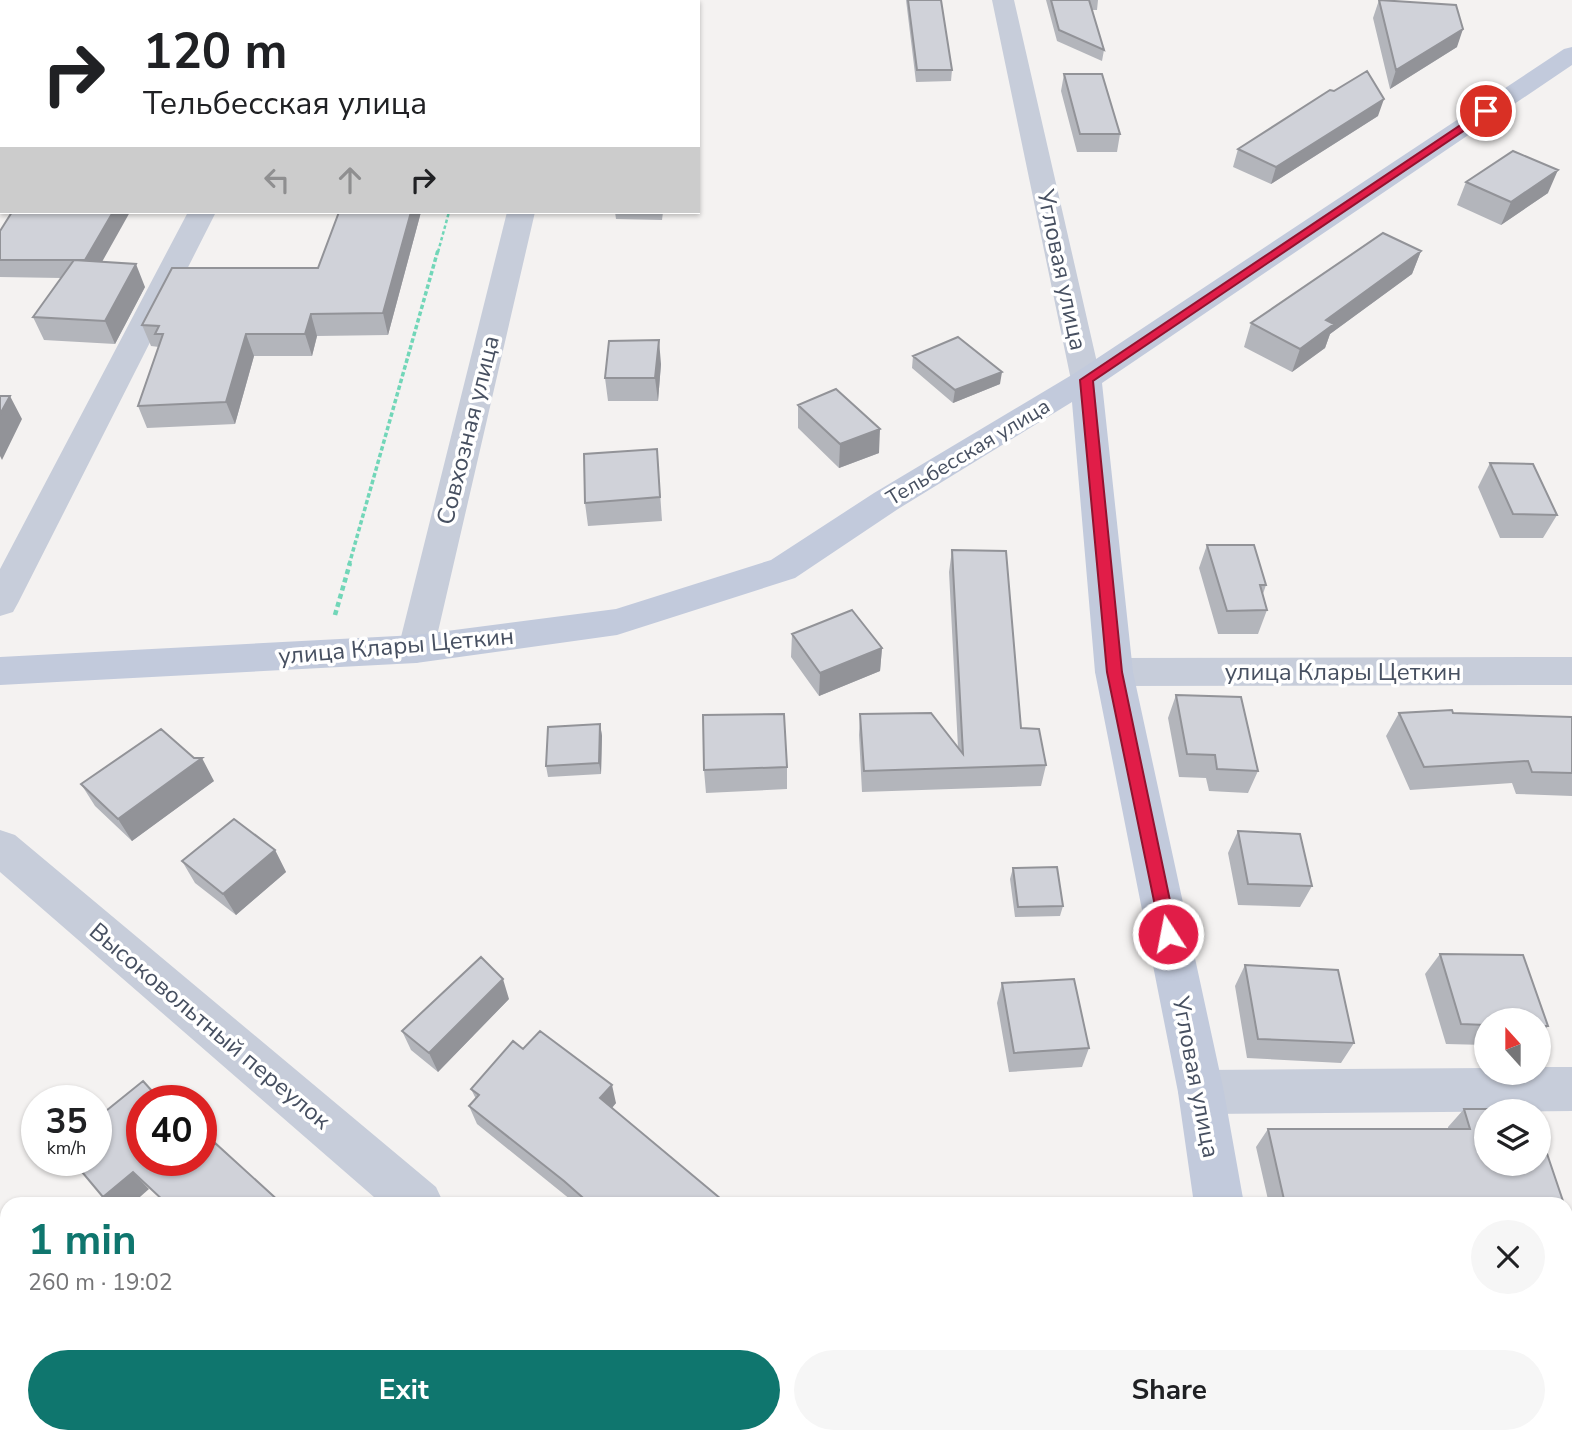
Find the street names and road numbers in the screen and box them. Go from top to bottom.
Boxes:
street label: Угловая улица [1029,186,1095,353]
street label: Совхозная улица [429,332,507,528]
street label: Тельбесская улица [881,392,1055,512]
street label: улица Клары Цеткин [277,620,515,672]
street label: улица Клары Цеткин [1225,656,1461,688]
street label: Высоковольтный переулок [83,915,338,1137]
street label: Угловая улица [1164,993,1227,1160]

